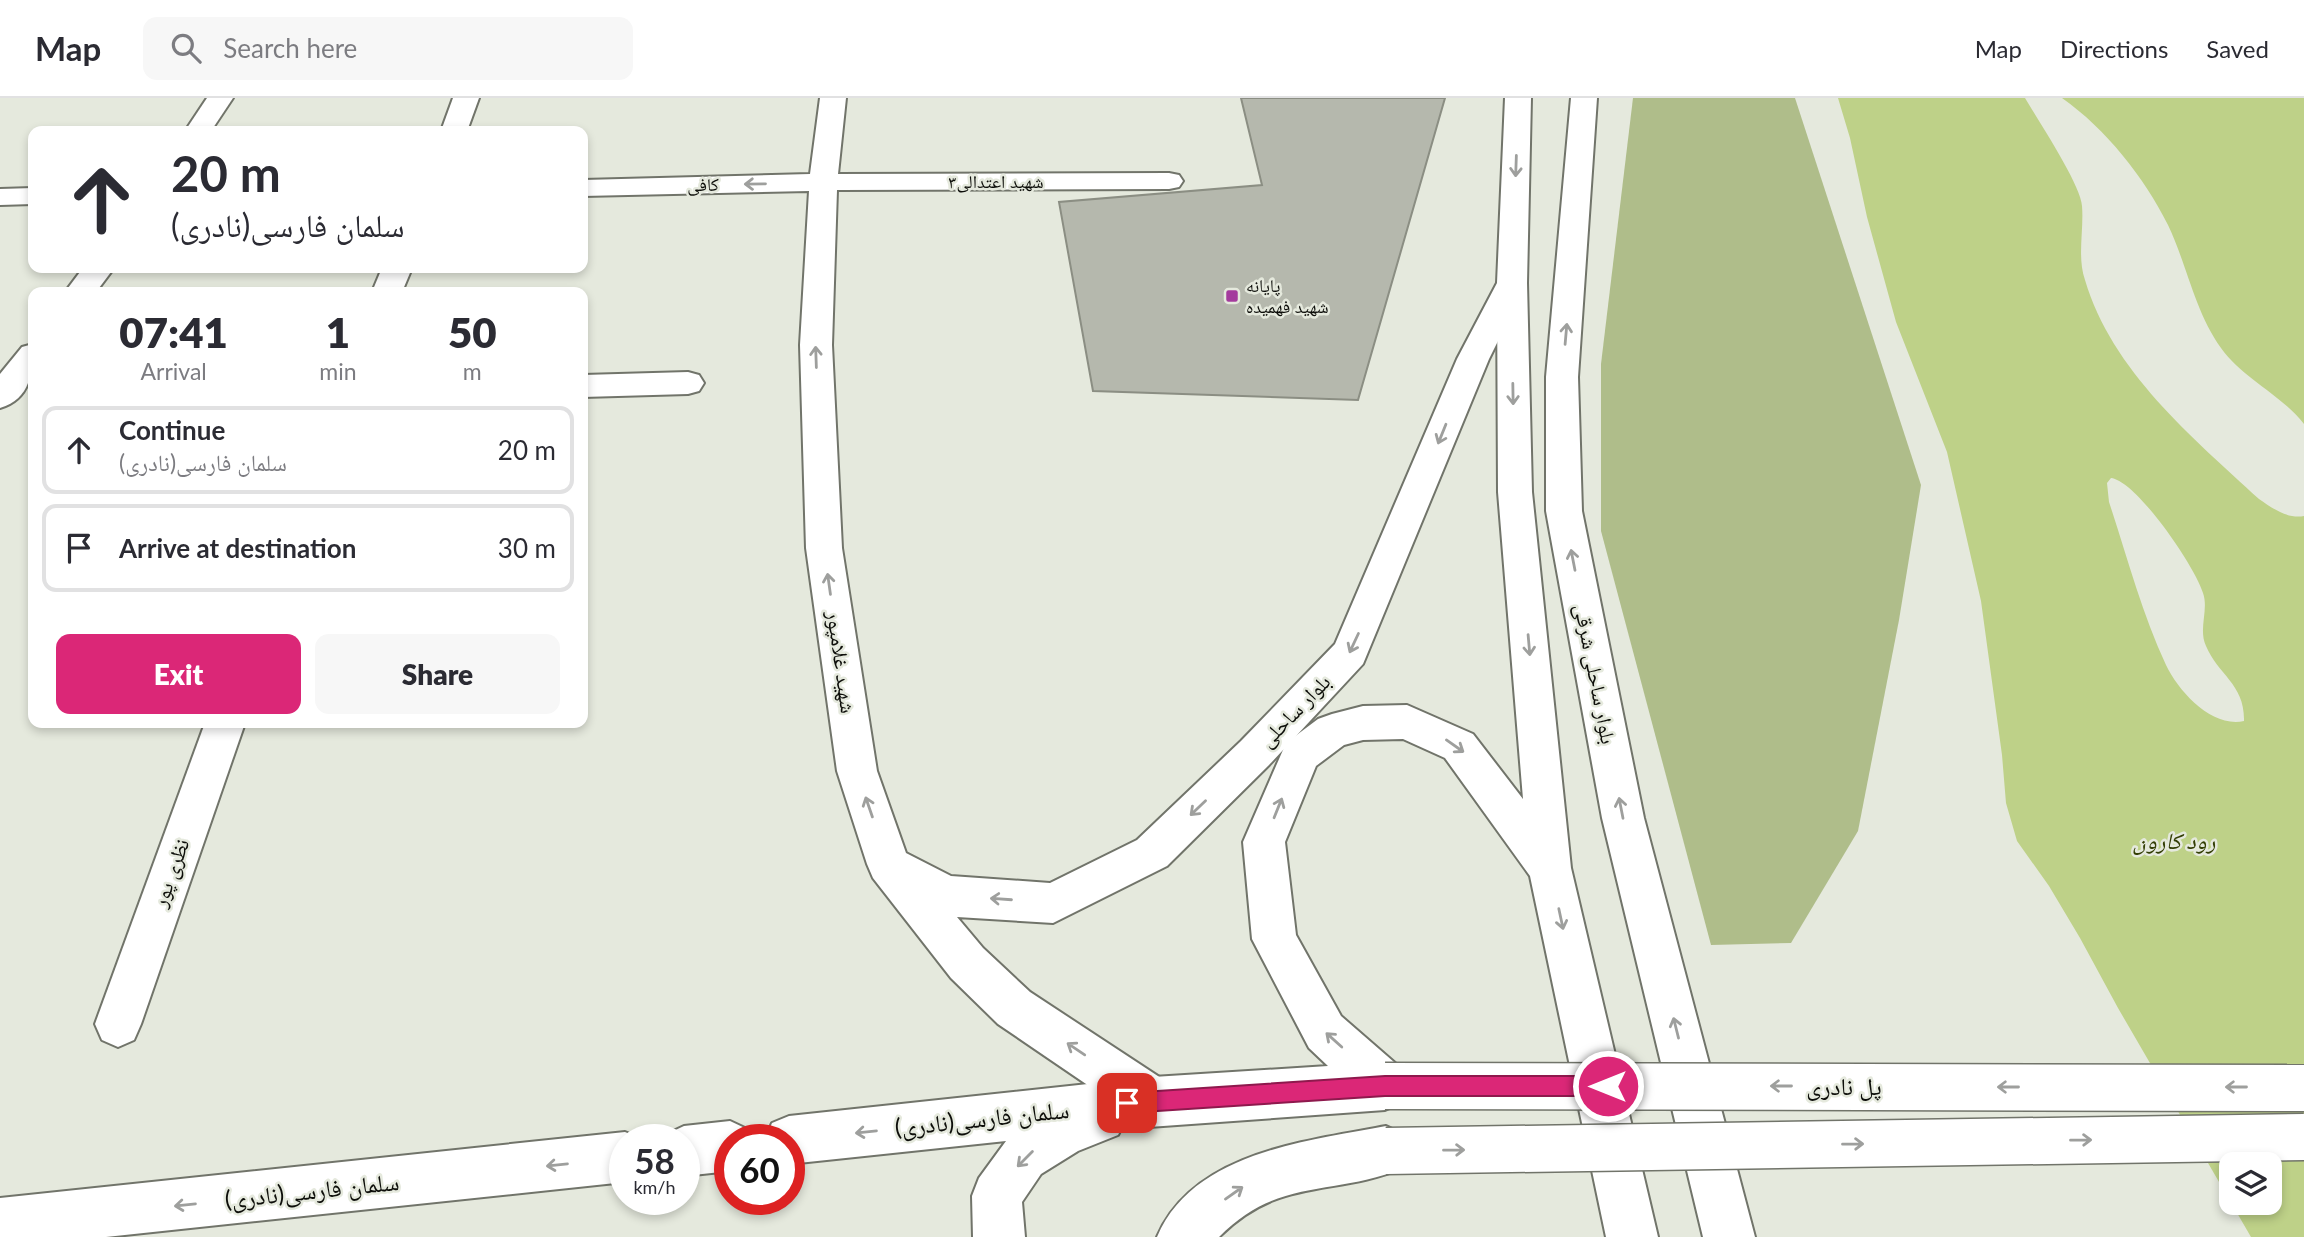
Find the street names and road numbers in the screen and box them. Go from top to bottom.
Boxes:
street label: شهید اعتدالی۳ [948,170,1044,193]
street label: کافی [687,173,720,196]
street label: بلوار ساحلی شرقی [1569,602,1622,746]
street label: شهید غلامپور [822,608,862,715]
street label: بلوار ساحلی [1253,668,1336,753]
street label: نظری پور [145,835,195,911]
street label: پل نادری [1806,1071,1882,1101]
street label: سلمان فارسی(نادری) [893,1094,1071,1142]
street label: سلمان فارسی(نادری) [223,1166,401,1214]

